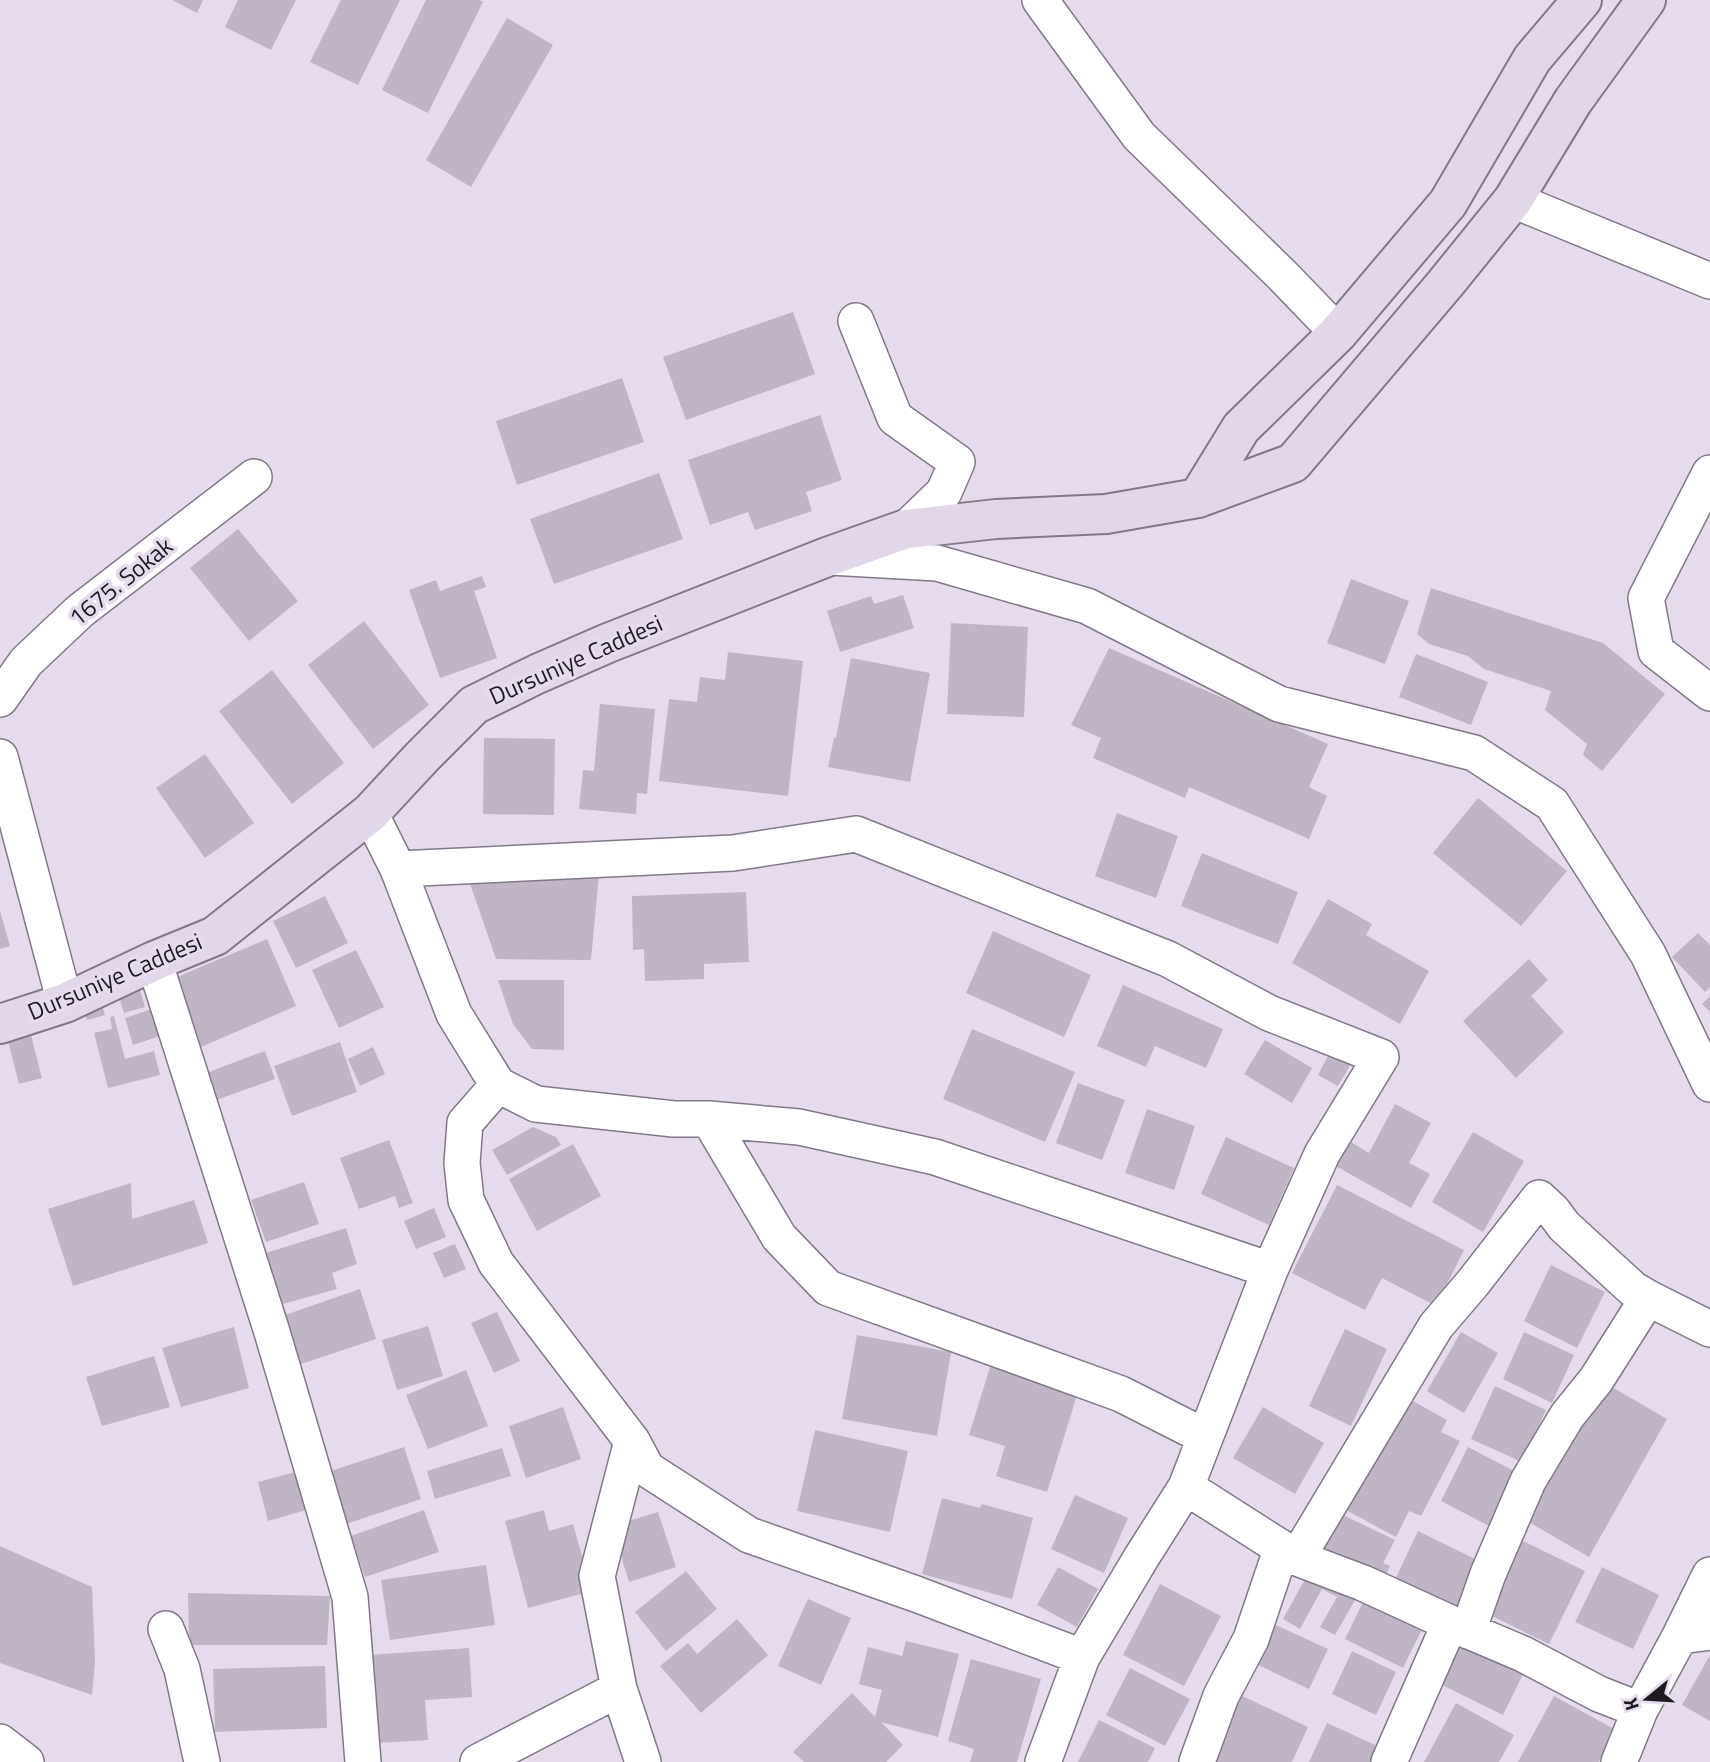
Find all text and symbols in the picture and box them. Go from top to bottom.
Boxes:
street label: 1675. Sokak [61,528,181,634]
street label: Dursuniye Caddesi [483,605,668,713]
street label: Dursuniye Caddesi [22,923,207,1029]
north arrow [1612,1664,1682,1734]
text: K [1615,1695,1646,1714]

